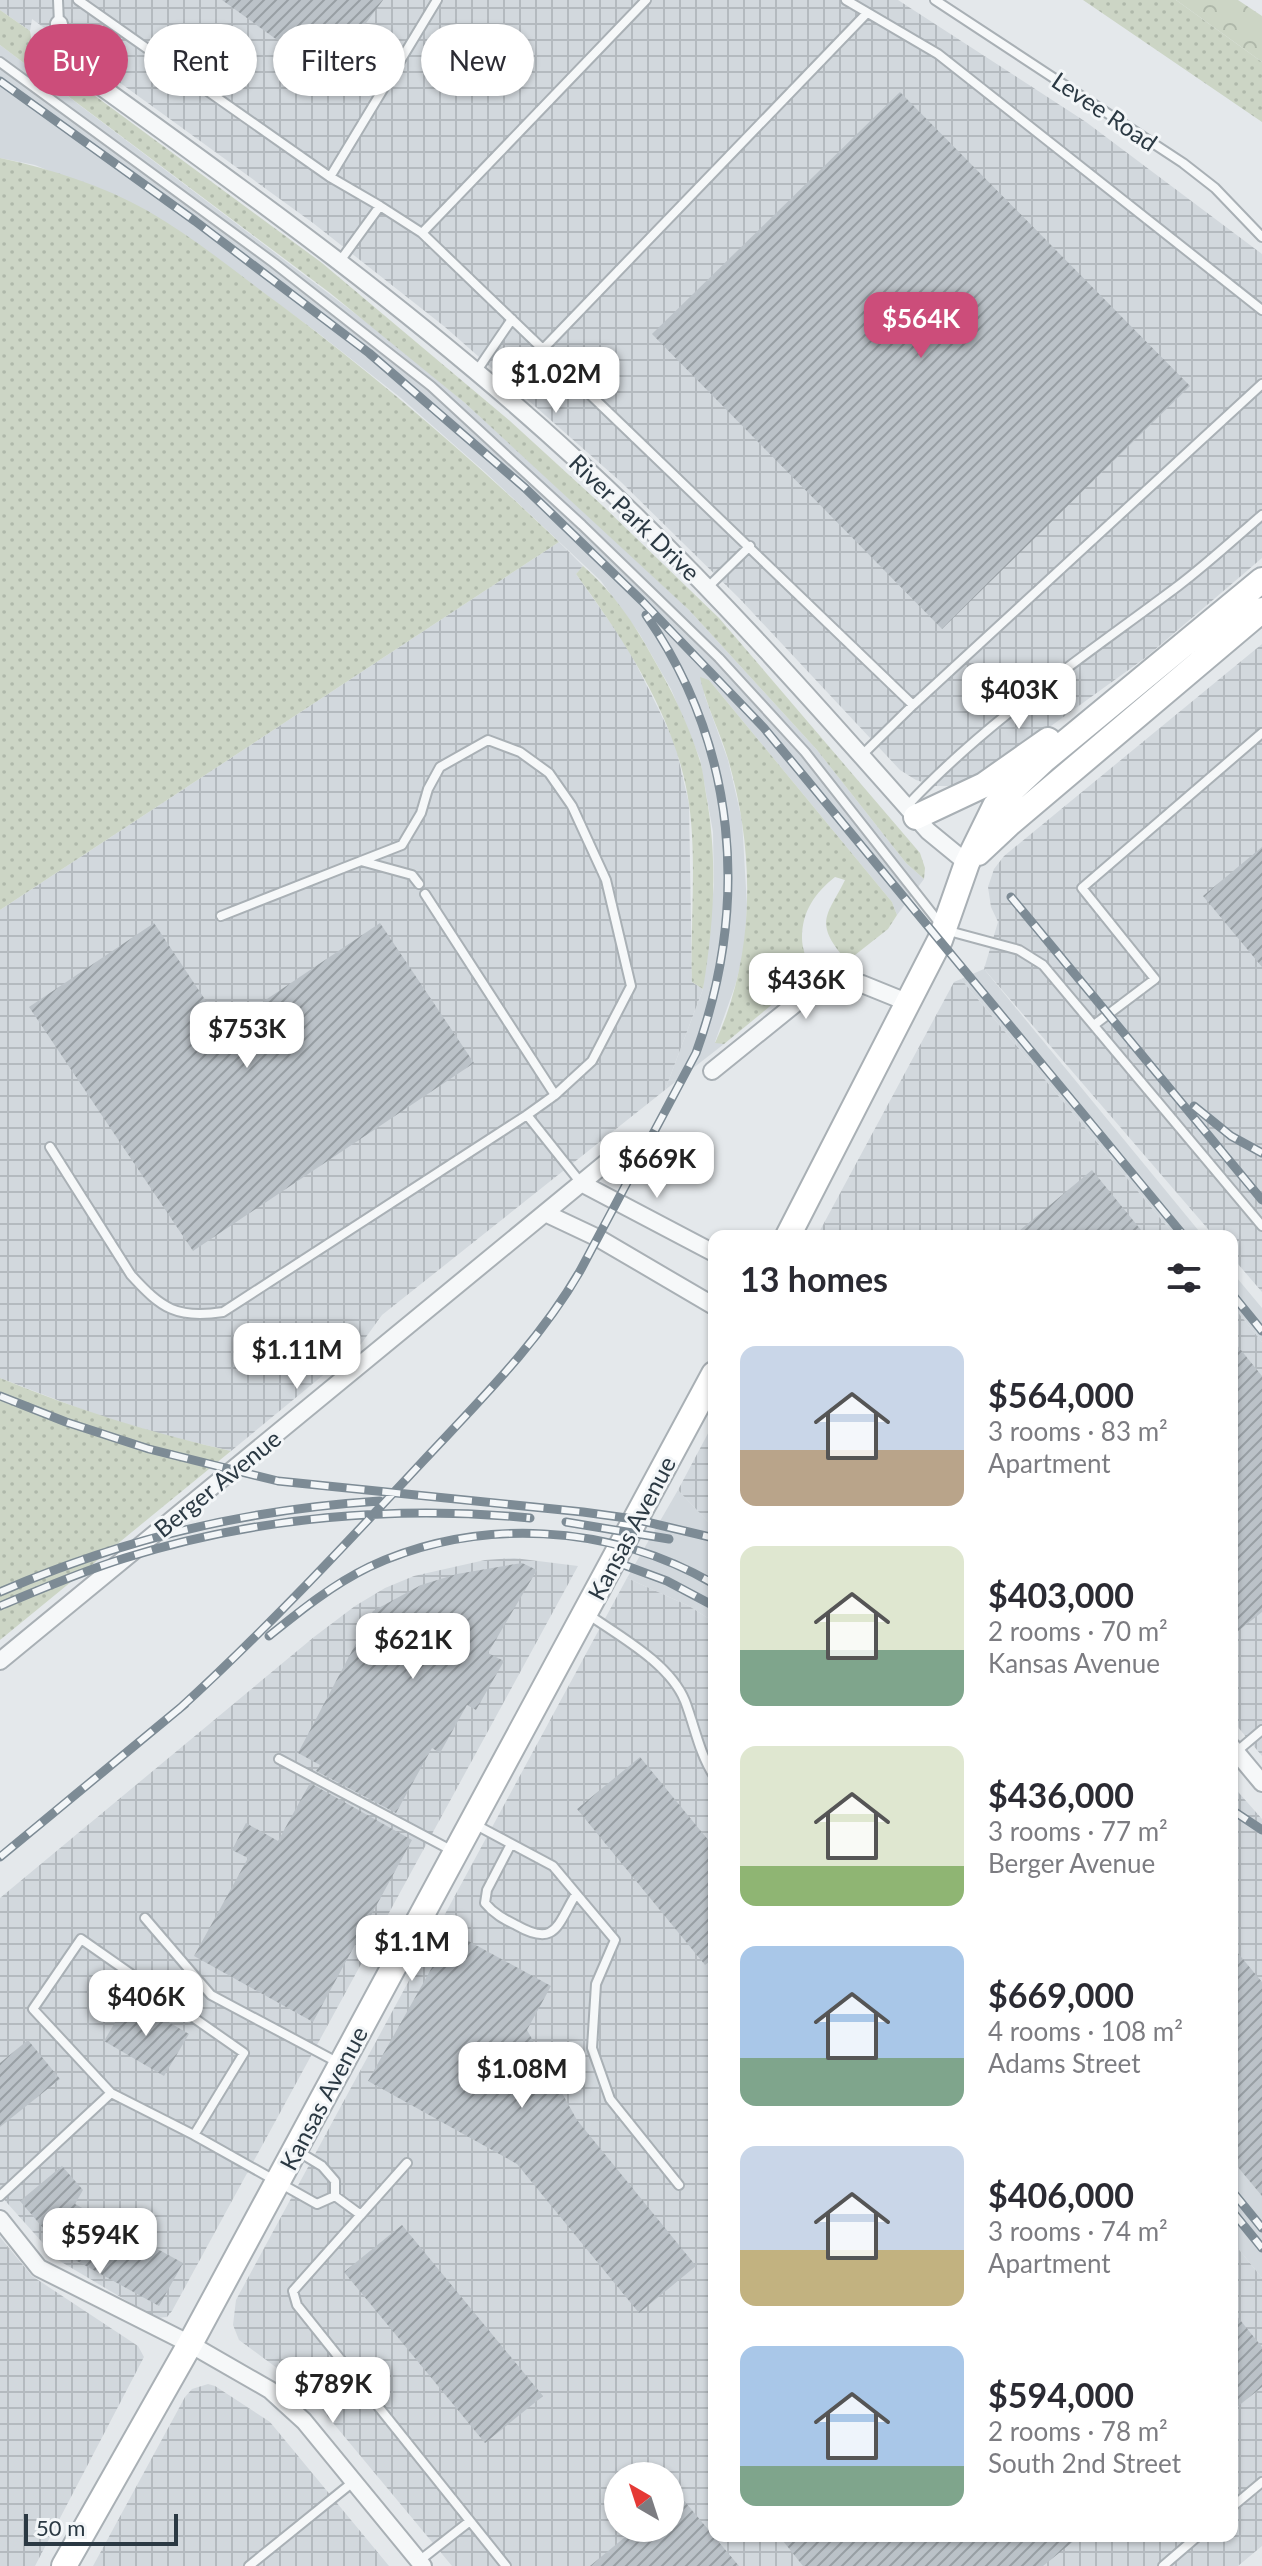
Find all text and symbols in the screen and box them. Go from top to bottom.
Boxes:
chip: Buy [24,24,128,96]
chip: Rent [144,24,257,96]
chip: Filters [273,24,405,96]
chip: New [421,24,534,96]
street label: Levee Road [1047,65,1163,157]
pin: $564K [865,292,977,360]
text: $564K [882,302,960,334]
pin: $1.02M [491,347,621,415]
text: $1.02M [510,357,602,389]
street label: River Park Drive [564,448,706,586]
pin: $403K [963,663,1075,731]
text: $403K [980,673,1058,705]
pin: $436K [750,953,862,1021]
text: $436K [767,963,845,995]
pin: $753K [191,1002,303,1070]
text: $753K [208,1012,286,1044]
pin: $669K [601,1132,713,1200]
text: $669K [618,1142,696,1174]
icon: filters [1162,1256,1206,1300]
text: 13 homes [740,1258,888,1299]
pin: $1.11M [232,1323,362,1391]
text: $1.11M [251,1333,343,1365]
text: $564,000 [988,1374,1134,1415]
icon: home [804,1378,900,1474]
text: 3 rooms · 83 m² [988,1415,1168,1447]
street label: Berger Avenue [148,1423,286,1543]
text: Apartment [988,1447,1111,1479]
street label: Kansas Avenue [581,1451,681,1605]
text: $403,000 [988,1574,1134,1615]
icon: home [804,1578,900,1674]
pin: $621K [357,1613,469,1681]
text: 2 rooms · 70 m² [988,1615,1168,1647]
text: $621K [374,1623,452,1655]
text: Kansas Avenue [988,1647,1160,1679]
text: $436,000 [988,1774,1134,1815]
icon: home [804,1778,900,1874]
text: 3 rooms · 77 m² [988,1815,1168,1847]
text: Berger Avenue [988,1847,1155,1879]
pin: $1.1M [356,1915,468,1983]
text: $1.1M [374,1925,450,1957]
pin: $406K [90,1970,202,2038]
text: $669,000 [988,1974,1134,2015]
icon: home [804,1978,900,2074]
text: $406K [107,1980,185,2012]
text: 4 rooms · 108 m² [988,2015,1183,2047]
street label: Kansas Avenue [273,2021,373,2175]
pin: $1.08M [457,2042,587,2110]
text: Adams Street [988,2047,1141,2079]
text: $1.08M [476,2052,568,2084]
text: $406,000 [988,2174,1134,2215]
icon: home [804,2178,900,2274]
pin: $594K [44,2208,156,2276]
text: 3 rooms · 74 m² [988,2215,1168,2247]
text: $594K [61,2218,139,2250]
text: Apartment [988,2247,1111,2279]
pin: $789K [277,2357,389,2425]
text: $789K [294,2367,372,2399]
text: $594,000 [988,2374,1134,2415]
icon: home [804,2378,900,2474]
text: 2 rooms · 78 m² [988,2415,1168,2447]
text: South 2nd Street [988,2447,1181,2479]
north arrow [604,2462,684,2542]
map controls [604,2462,684,2542]
scale bar [24,2510,178,2546]
text: 50 m [36,2514,85,2541]

